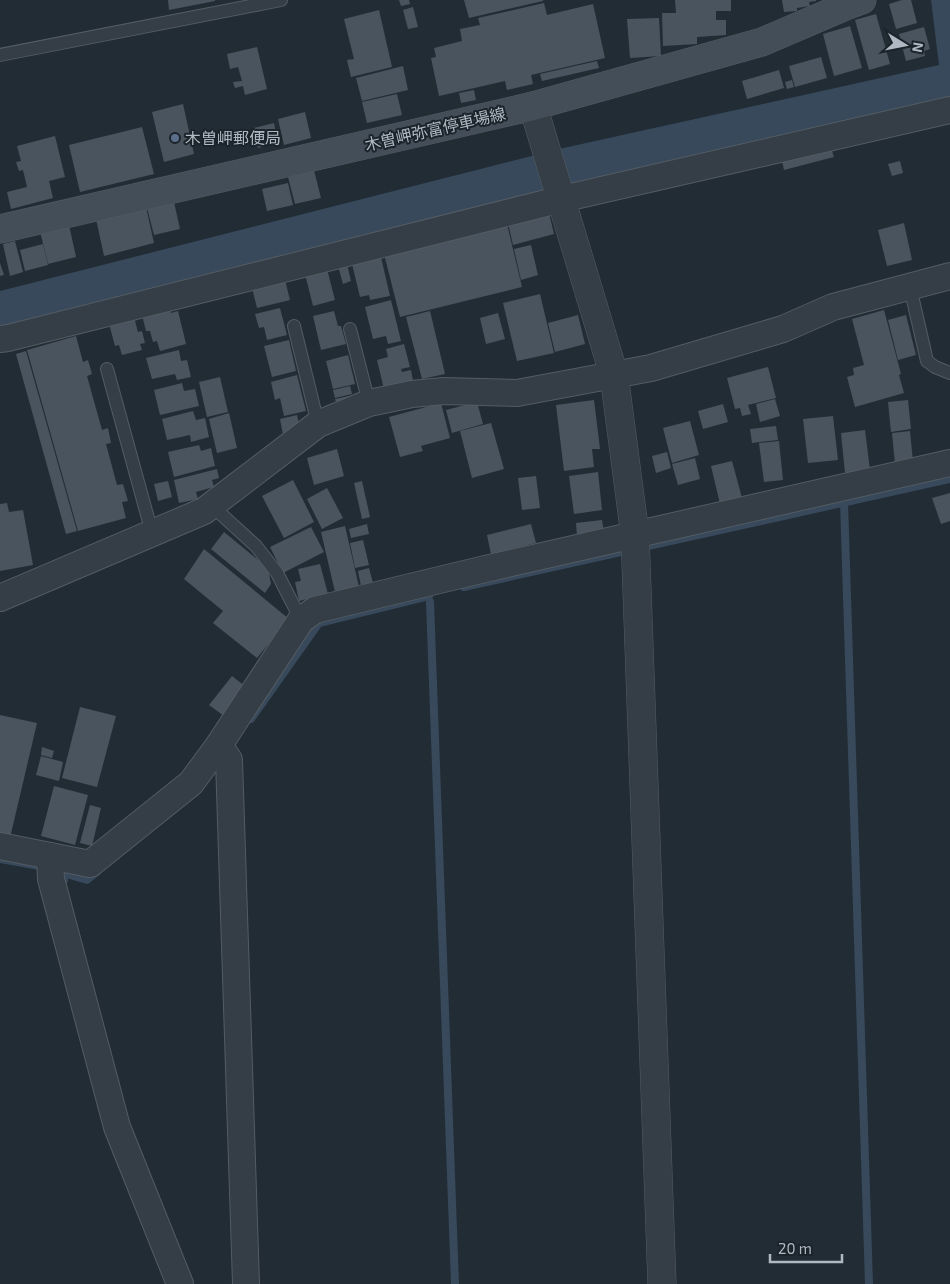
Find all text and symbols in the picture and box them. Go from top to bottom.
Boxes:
north arrow [880,20,930,70]
text: N [909,41,928,54]
street label: 木曽岬弥富停車場線 [363,103,507,154]
place label: 木曽岬郵便局 [185,128,281,147]
marker: 木曽岬郵便局 [169,132,181,144]
scale bar [770,1232,842,1264]
text: 20 m [778,1239,812,1257]

